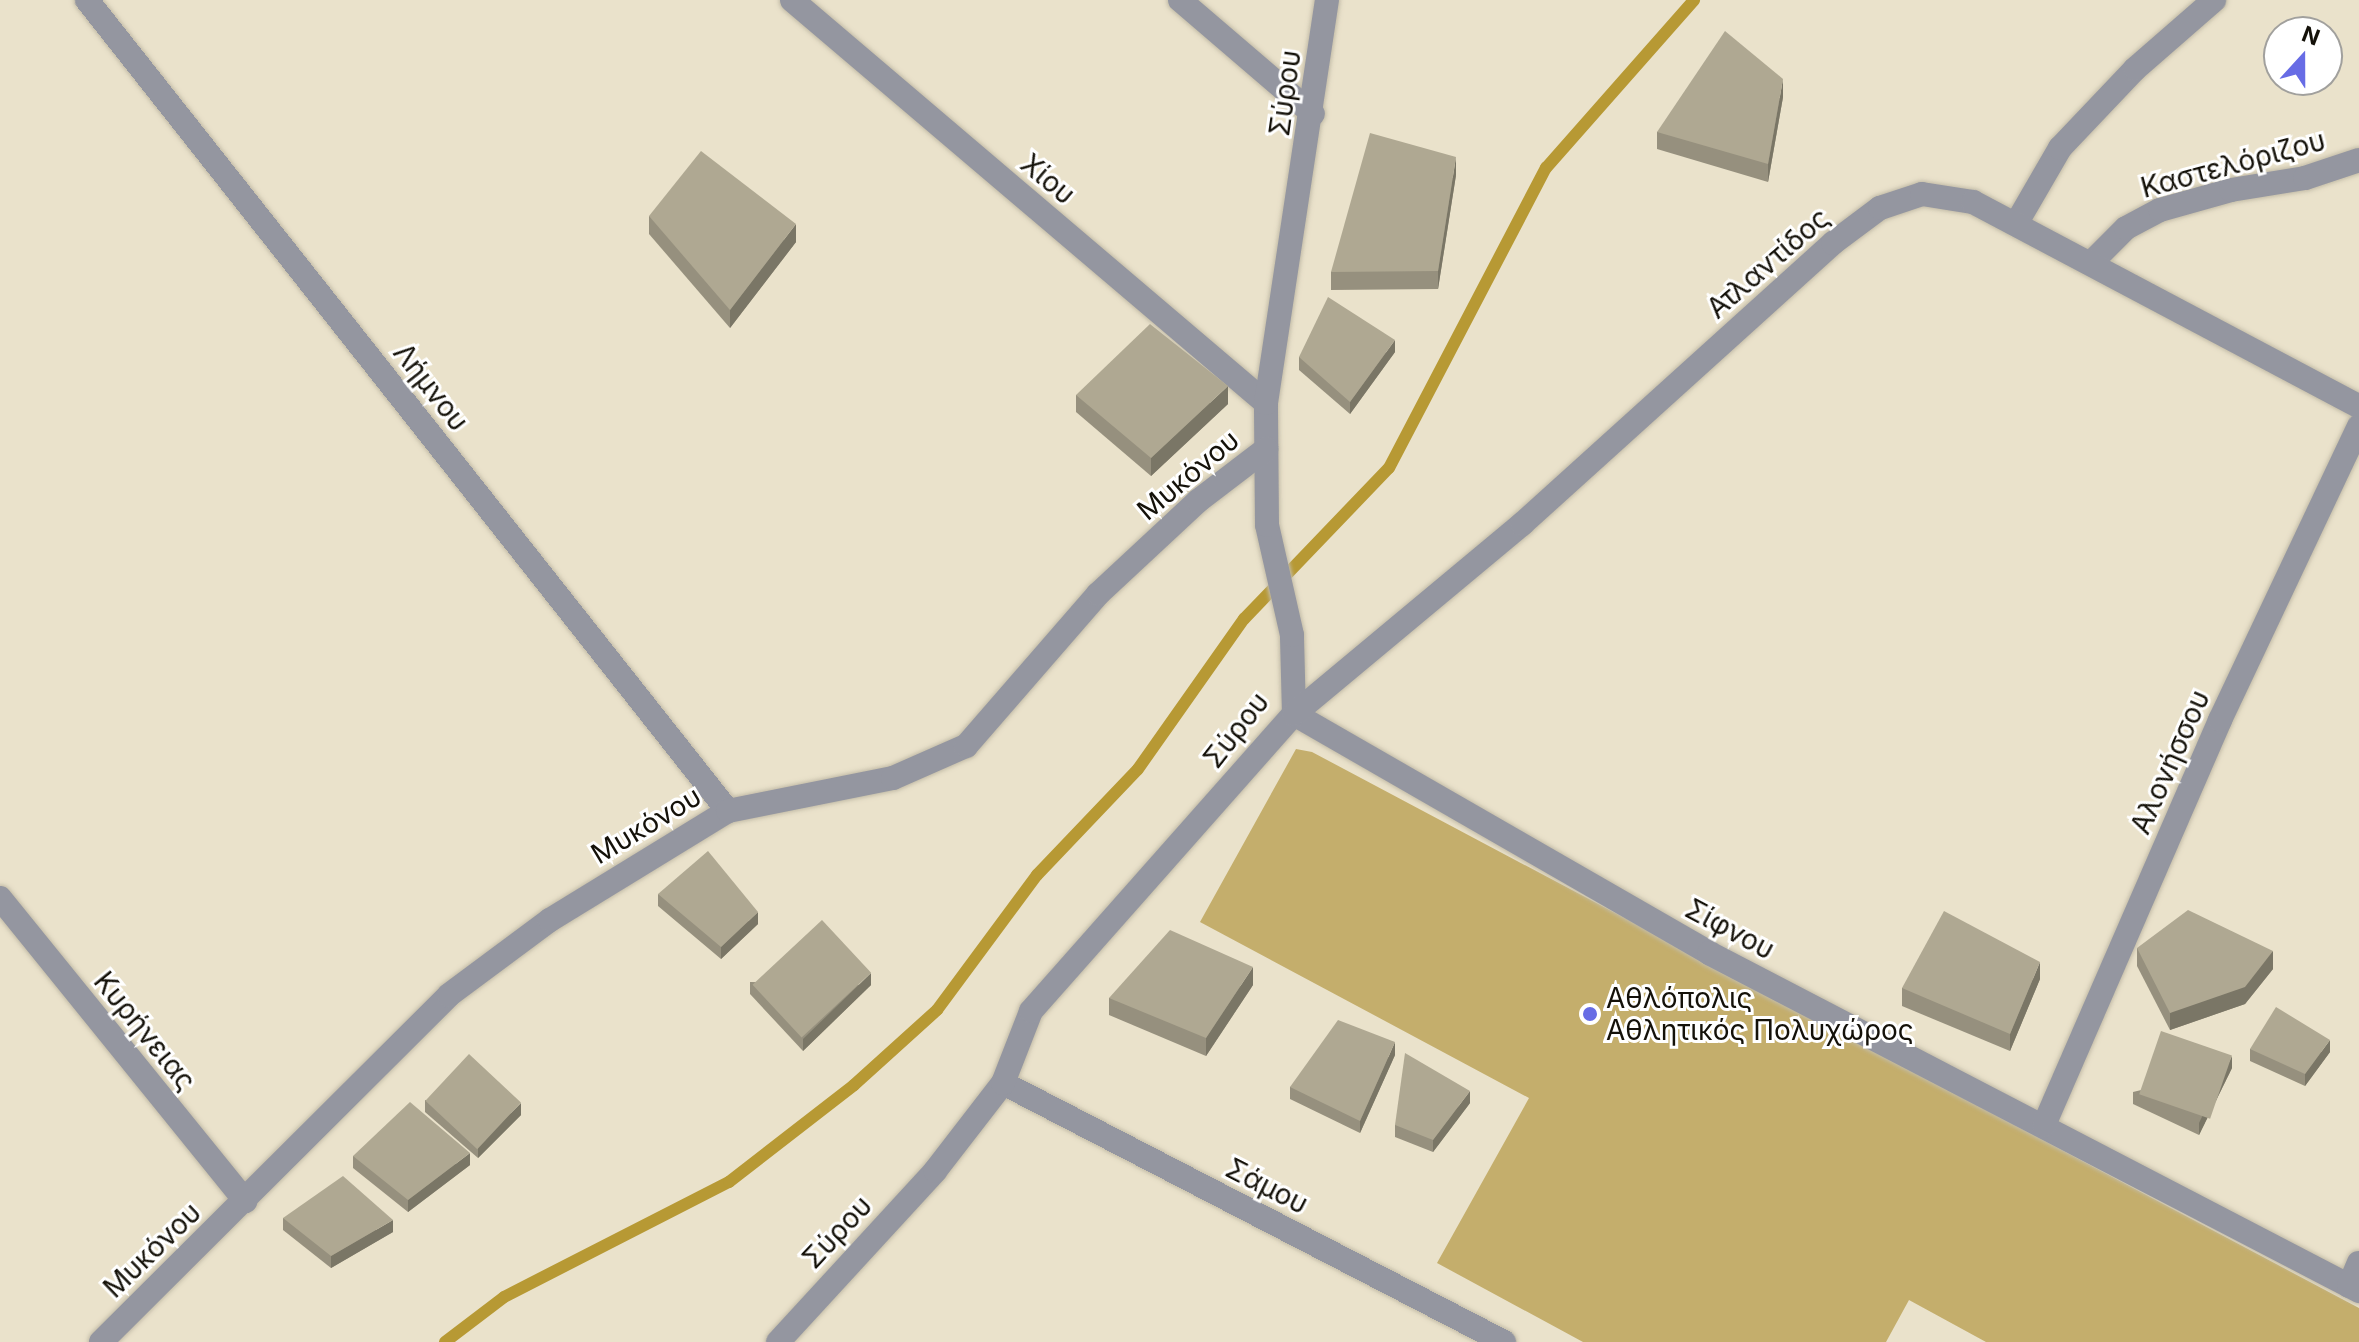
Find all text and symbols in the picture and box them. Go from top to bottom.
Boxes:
north arrow [2263,16,2343,96]
text: N [2298,20,2323,51]
street label: Σύρου [1262,48,1308,138]
street label: Καστελόριζου [2137,123,2329,205]
street label: Χίου [1014,147,1082,211]
street label: Ατλαντίδος [1700,201,1836,325]
street label: Λήμνου [387,337,475,437]
street label: Μυκόνου [1130,423,1246,527]
street label: Αλονήσσου [2123,685,2217,839]
street label: Σύρου [1196,686,1276,774]
street label: Μυκόνου [585,779,707,871]
street label: Σίφνου [1680,892,1780,966]
street label: Κυρήνειας [87,965,203,1097]
place label: Αθλόπολις Αθλητικός Πολυχώρος [1606,981,1914,1047]
marker: Αθλόπολις Αθλητικός Πολυχώρος [1581,1005,1599,1023]
street label: Σάμου [1220,1151,1314,1221]
street label: Σύρου [795,1189,879,1275]
street label: Μυκόνου [96,1196,208,1304]

